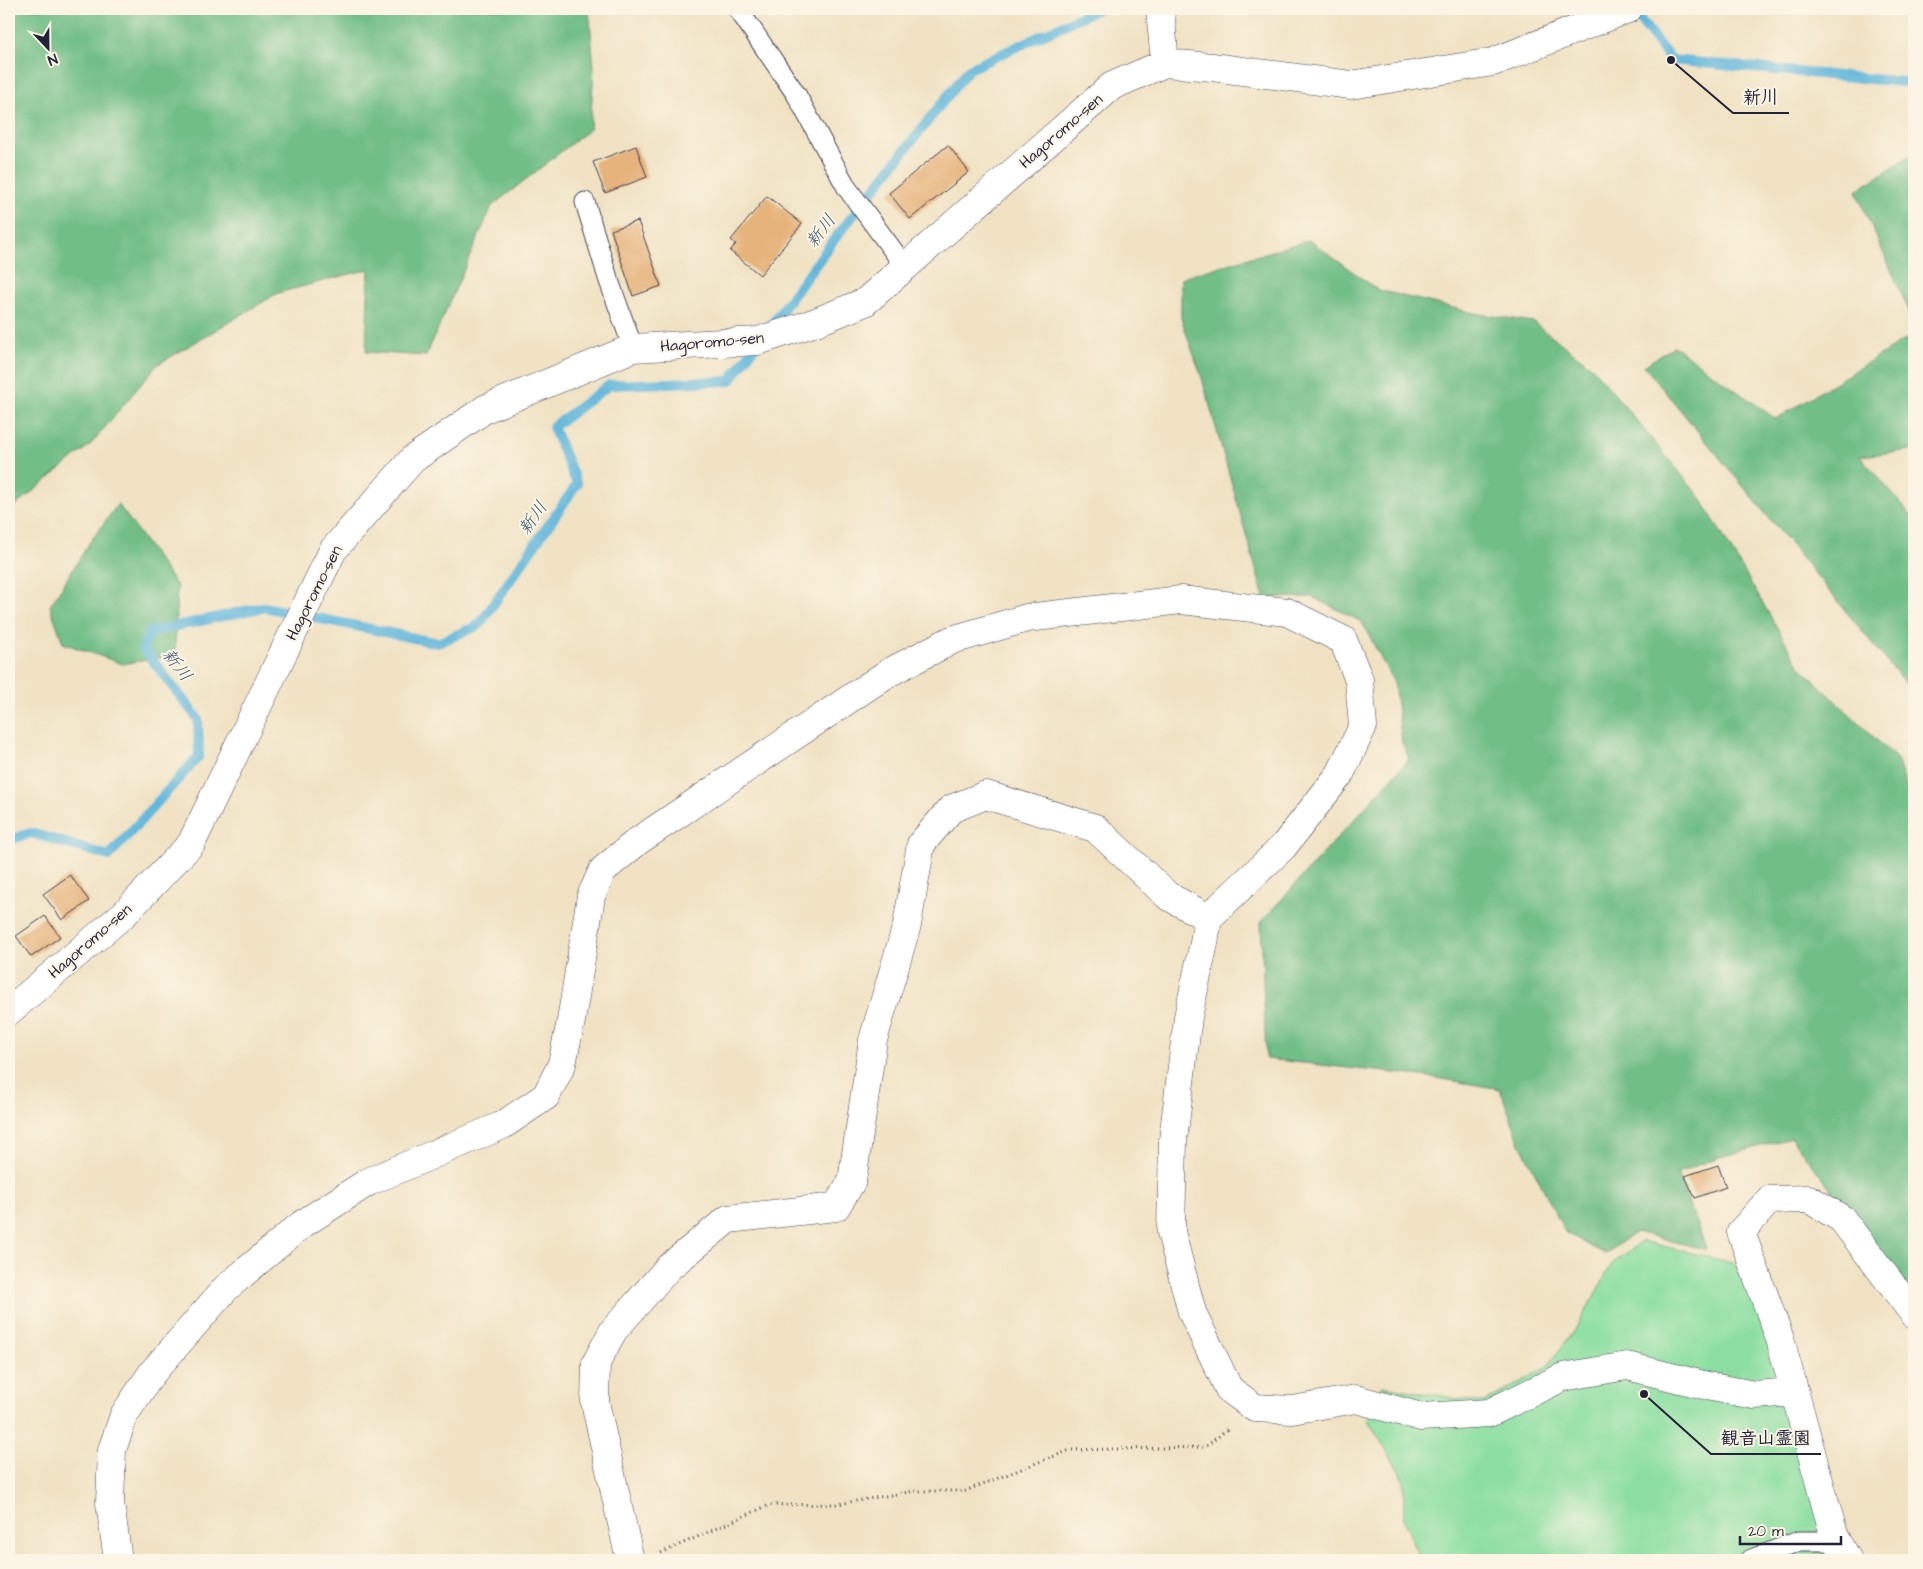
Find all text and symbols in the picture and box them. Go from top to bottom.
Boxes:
north arrow [22,22,72,72]
text: N [44,48,60,70]
callout: 新川 [1733,80,1789,113]
text: 新川 [1743,85,1779,110]
street label: Hagoromo-sen [1015,89,1108,174]
water label: 新川 [800,209,842,253]
street label: Hagoromo-sen [659,327,765,358]
water label: 新川 [512,496,554,540]
street label: Hagoromo-sen [281,542,348,645]
water label: 新川 [156,643,198,687]
street label: Hagoromo-sen [44,899,137,984]
callout: 観音山霊園 [1711,1421,1821,1454]
text: 観音山霊園 [1721,1426,1811,1451]
scale bar [1740,1514,1842,1546]
text: 20 m [1748,1521,1784,1542]

